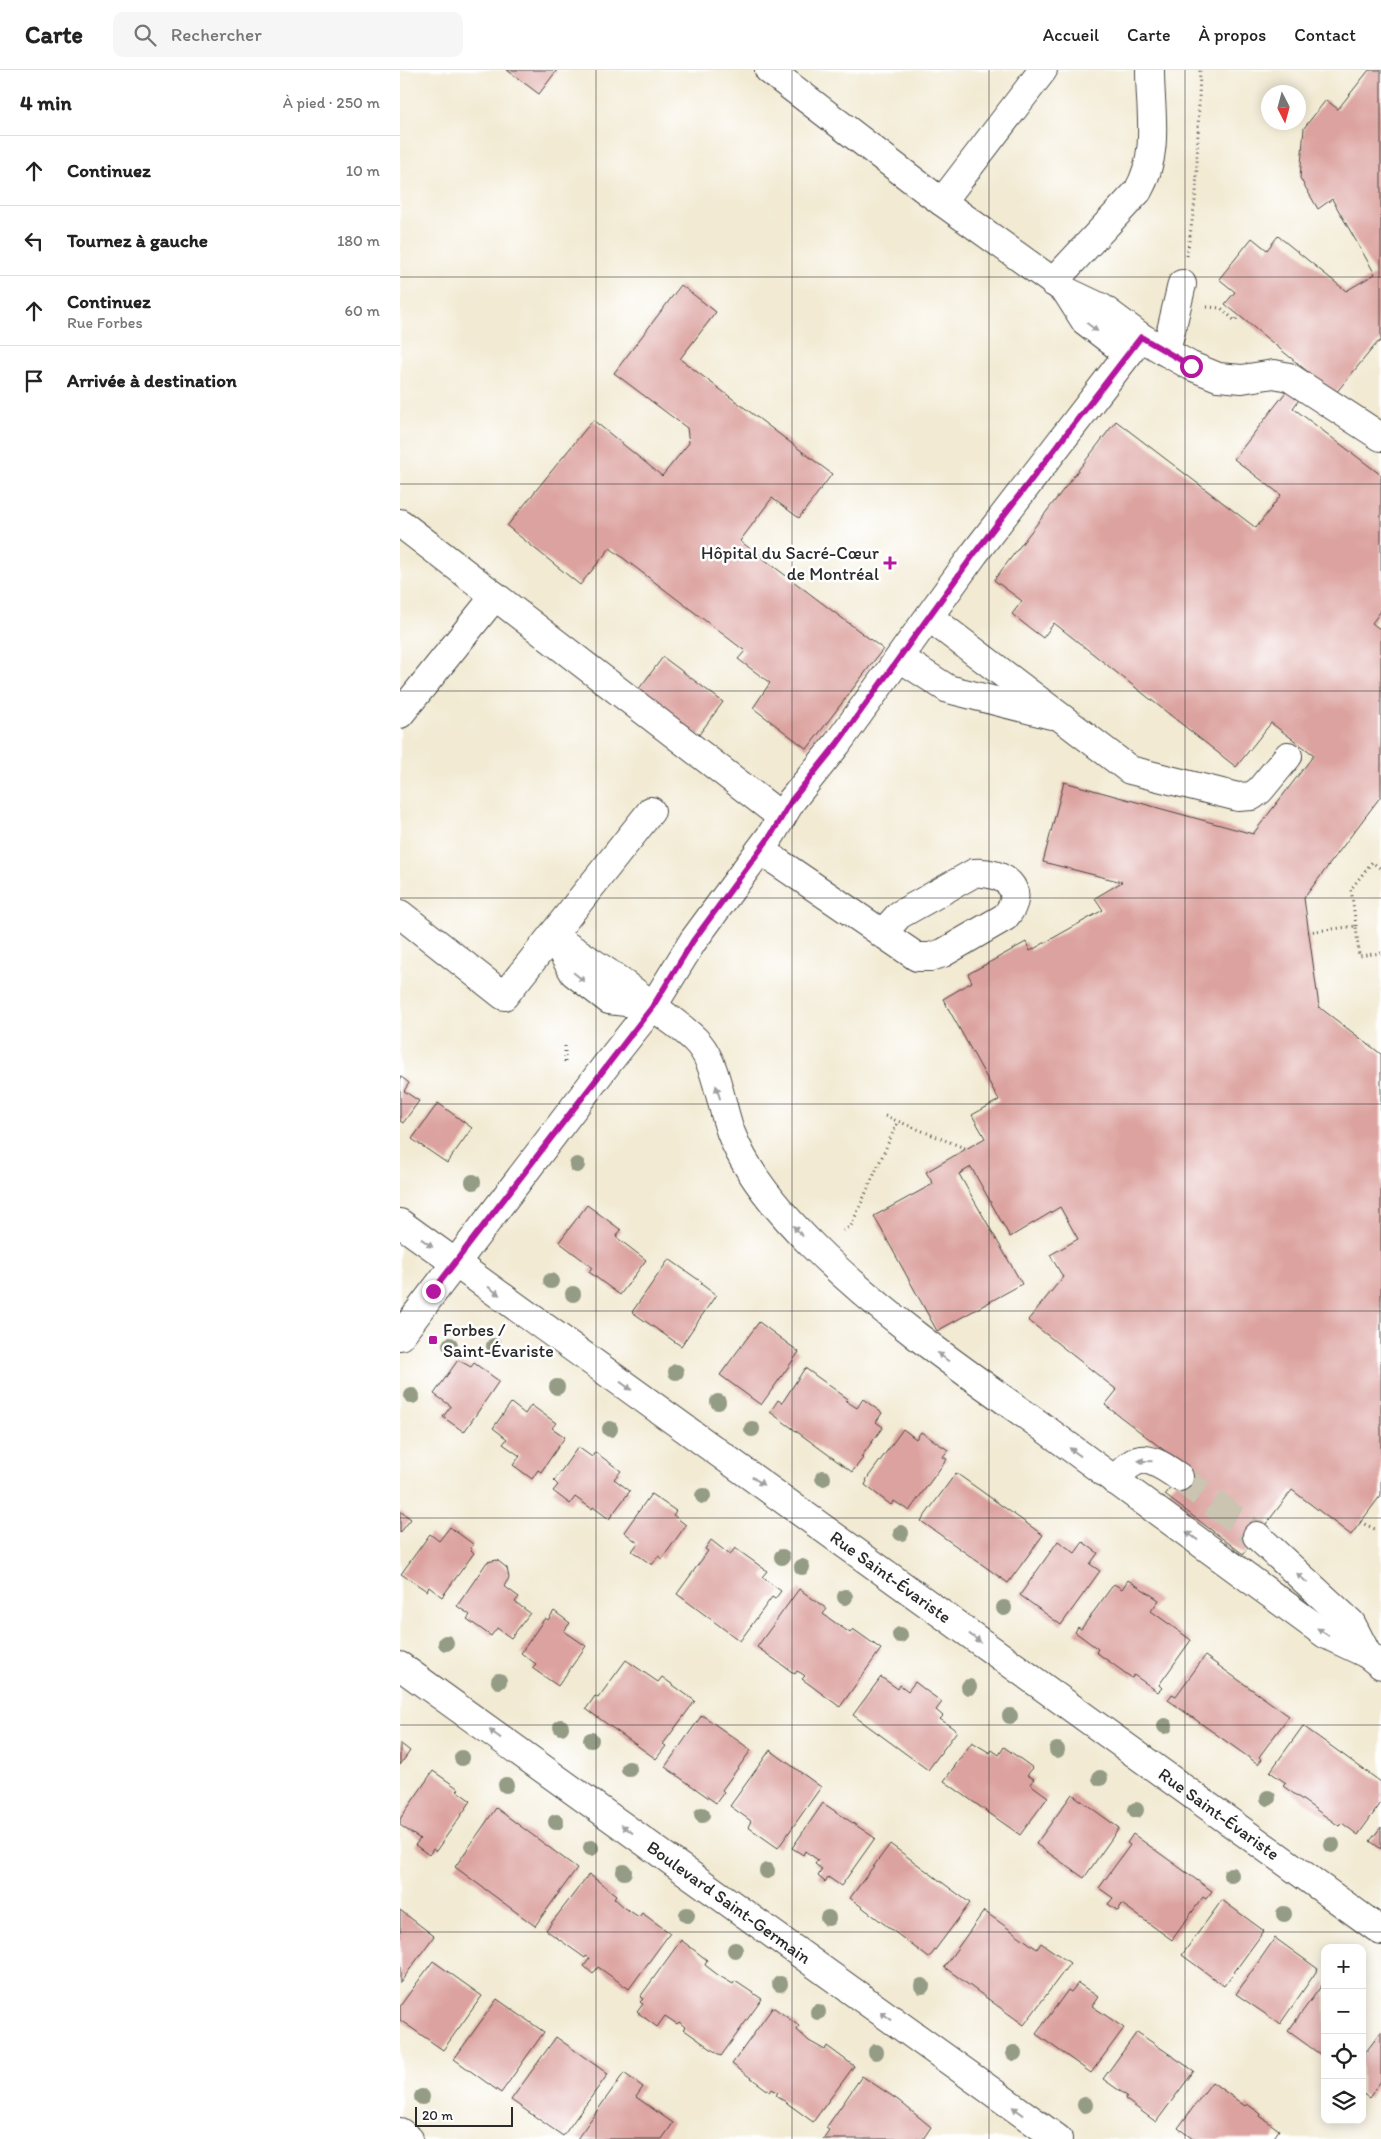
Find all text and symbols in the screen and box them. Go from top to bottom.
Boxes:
search box [113,12,463,57]
text: Carte [25,20,83,49]
icon: search [131,21,159,49]
text: Rechercher [171,23,262,46]
text: Accueil [1043,24,1099,46]
text: Carte [1127,24,1170,46]
text: À propos [1198,24,1266,46]
text: Contact [1294,24,1356,46]
north arrow [1261,85,1306,130]
text: 4 min [20,90,72,115]
text: À pied · 250 m [283,93,380,112]
icon: ahead [20,157,48,185]
text: Continuez [67,159,151,182]
text: 10 m [346,161,380,180]
icon: left [20,227,48,255]
text: Tournez à gauche [67,229,208,252]
text: 180 m [337,231,380,250]
text: Continuez [67,290,151,313]
icon: ahead [20,297,48,325]
text: 60 m [345,301,380,320]
text: Rue Forbes [67,313,143,332]
one-way arrow [1085,322,1099,332]
route start [1180,355,1203,378]
icon: arrive [20,367,48,395]
text: Arrivée à destination [67,369,237,392]
place label: Hôpital du Sacré-Cœur de Montréal [701,542,880,585]
marker: Hôpital du Sacré-Cœur de Montréal [883,556,897,570]
one-way arrow [573,972,586,982]
one-way arrow [714,1084,722,1099]
one-way arrow [792,1225,804,1237]
one-way arrow [420,1237,433,1248]
route end [422,1280,445,1303]
one-way arrow [487,1286,501,1296]
place label: Forbes / Saint-Évariste [443,1319,554,1362]
marker: Forbes / Saint-Évariste [427,1334,439,1346]
one-way arrow [936,1352,950,1362]
one-way arrow [619,1381,633,1391]
one-way arrow [1069,1446,1082,1457]
one-way arrow [1136,1457,1152,1465]
one-way arrow [751,1476,765,1486]
street label: Rue Saint-Évariste [826,1526,955,1628]
one-way arrow [1186,1531,1199,1542]
one-way arrow [1297,1572,1309,1584]
one-way arrow [1316,1627,1330,1637]
one-way arrow [968,1633,982,1643]
one-way arrow [488,1729,502,1739]
street label: Rue Saint-Évariste [1154,1763,1284,1865]
one-way arrow [620,1824,634,1834]
street label: Boulevard Saint-Germain [643,1836,815,1969]
map controls [1321,1944,1366,2124]
button: + [1321,1944,1366,1989]
button: − [1321,1989,1366,2034]
one-way arrow [880,2011,893,2021]
button: locate [1321,2034,1366,2079]
button: layers [1321,2079,1366,2124]
scale bar [415,2104,512,2127]
one-way arrow [1012,2105,1025,2116]
text: 20 m [422,2107,453,2124]

